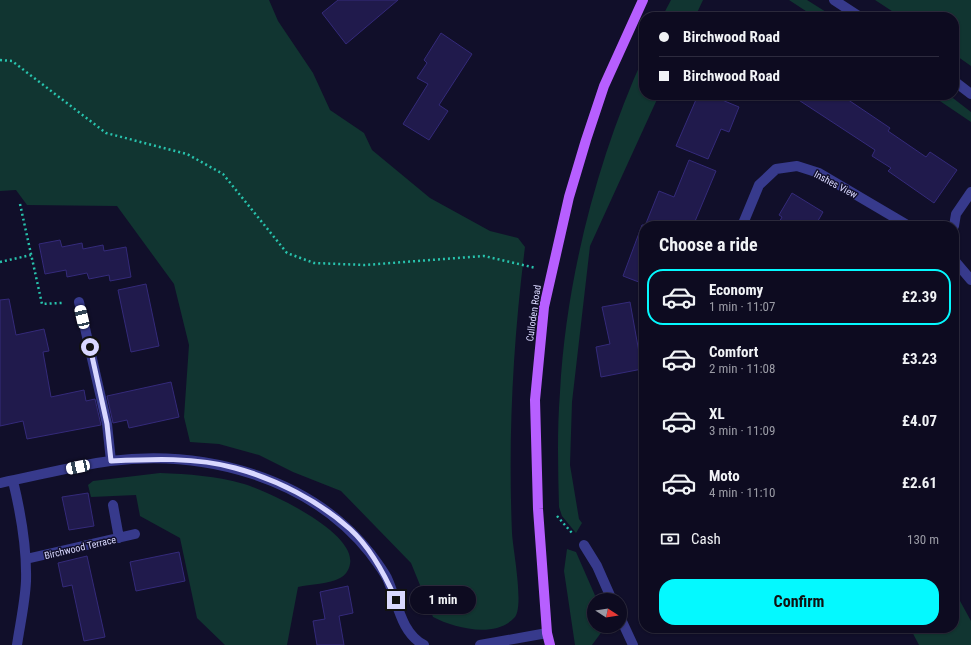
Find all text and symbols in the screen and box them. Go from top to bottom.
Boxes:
text: Birchwood Road [683,28,780,46]
text: Birchwood Road [683,67,780,85]
street label: Inshes View [812,168,860,201]
text: Choose a ride [659,234,758,255]
icon: car [661,279,697,315]
text: Economy [709,281,763,299]
street label: Culloden Road [524,284,543,342]
text: £2.39 [902,288,937,306]
text: 1 min · 11:07 [709,299,775,314]
car [73,304,91,330]
route start [81,338,99,356]
icon: car [661,341,697,377]
text: Comfort [709,343,758,361]
text: £3.23 [902,350,937,368]
text: 2 min · 11:08 [709,361,775,376]
icon: car [661,403,697,439]
text: XL [709,405,725,423]
text: £4.07 [902,412,937,430]
text: 3 min · 11:09 [709,423,775,438]
car [65,459,91,475]
icon: car [661,465,697,501]
text: Moto [709,467,740,485]
text: £2.61 [902,474,937,492]
text: 4 min · 11:10 [709,485,775,500]
icon: cash [659,528,681,550]
text: Cash [691,530,721,548]
text: 130 m [907,532,939,547]
street label: Birchwood Terrace [43,534,117,561]
button: Confirm [659,579,939,625]
callout: 1 min [410,586,476,614]
route end [387,591,405,609]
text: 1 min [429,592,457,607]
north arrow [587,593,627,633]
map controls [587,593,627,633]

